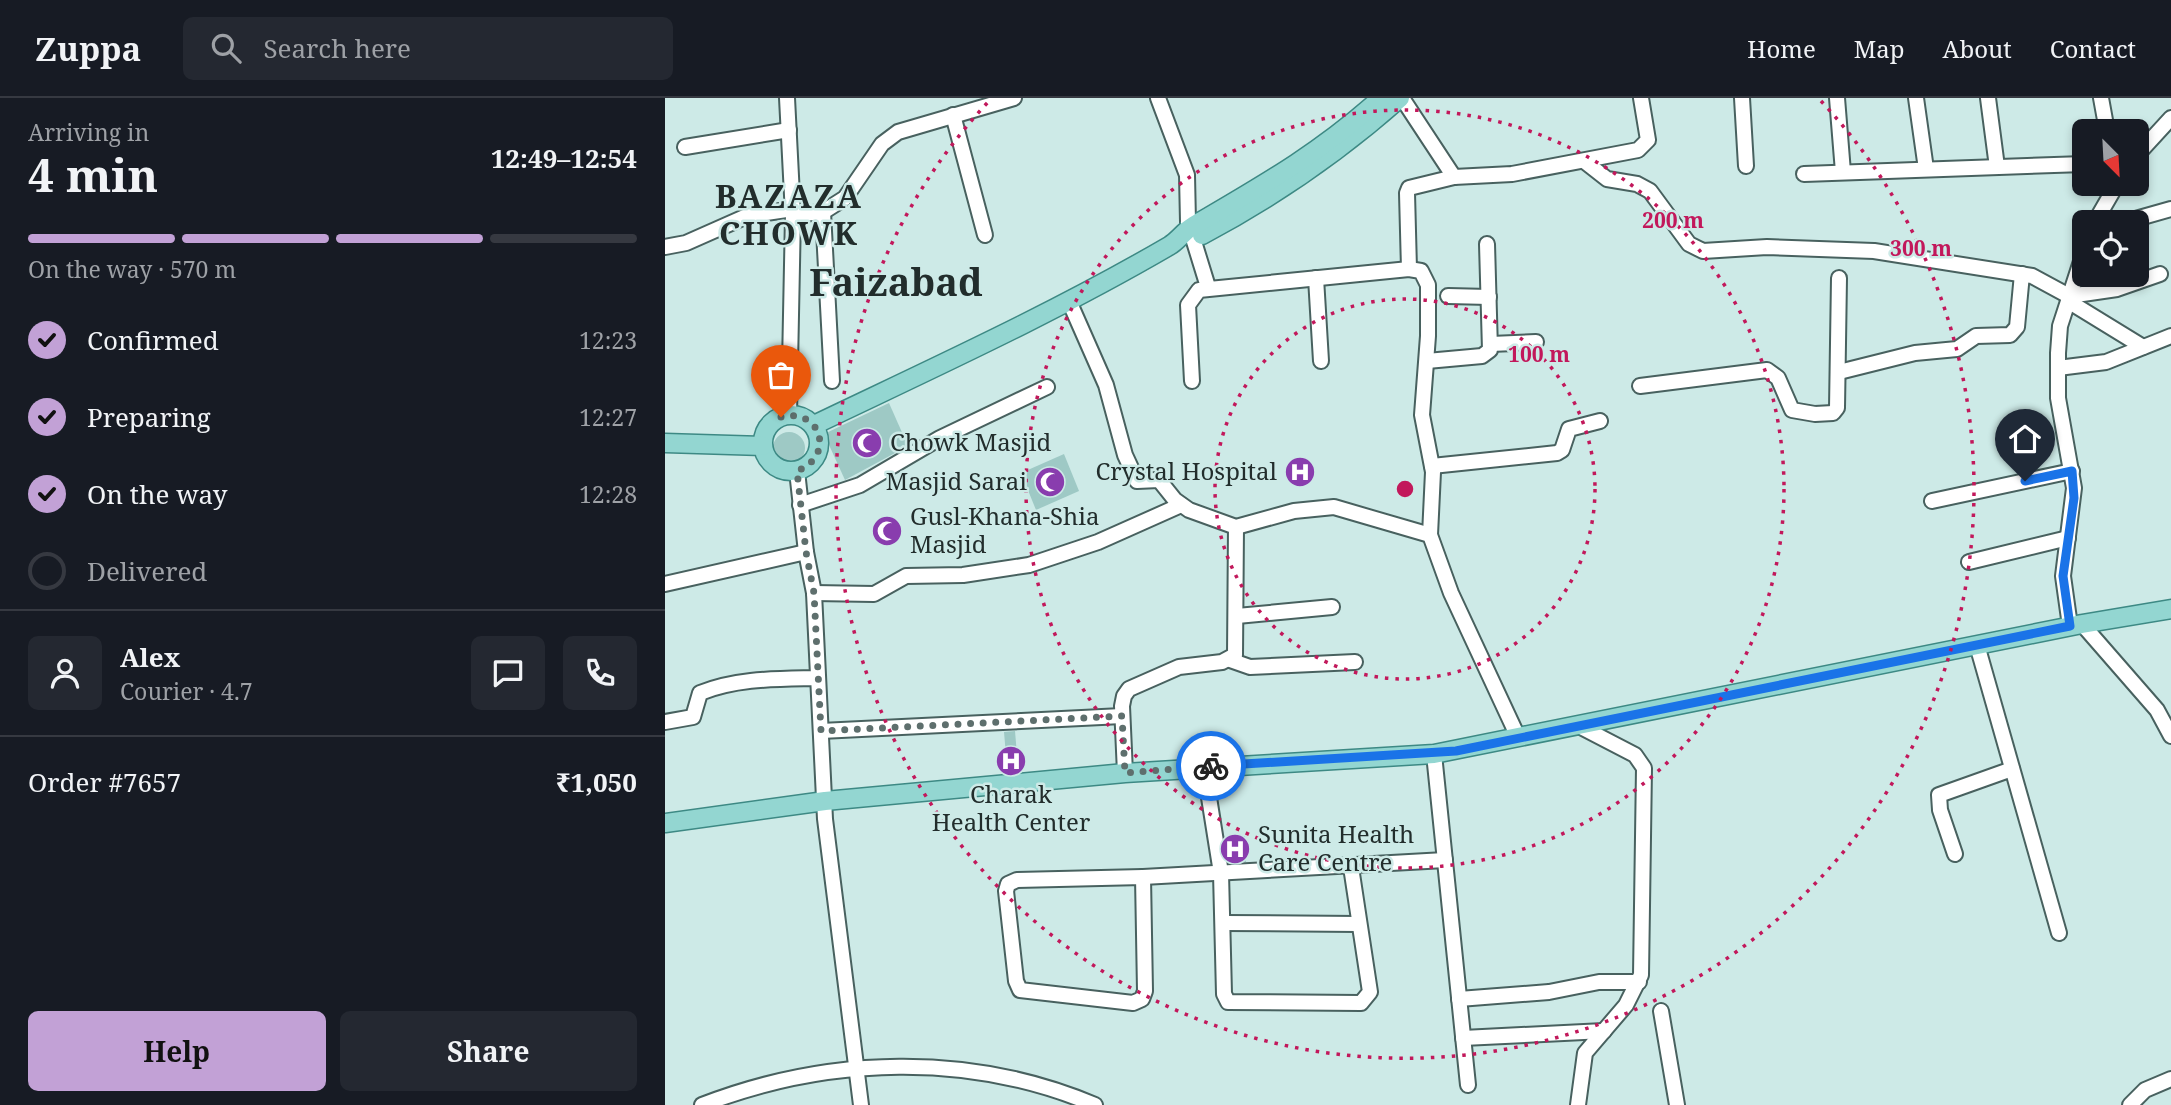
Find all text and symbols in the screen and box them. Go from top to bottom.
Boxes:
search box [183,17,673,80]
text: Zuppa [35,26,141,71]
icon: search [207,29,245,67]
text: Search here [263,30,411,66]
text: Home [1747,32,1816,65]
text: Map [1854,32,1905,65]
text: About [1943,32,2012,65]
text: Contact [2050,32,2136,65]
text: Arriving in [28,116,149,148]
north arrow [2072,119,2149,196]
map controls [2072,119,2149,287]
text: 12:49–12:54 [491,140,637,176]
text: 4 min [28,143,158,205]
district label: BAZAZA CHOWK [715,174,863,254]
text: 200 m [1642,206,1704,234]
button: locate [2072,210,2149,287]
text: 300 m [1890,234,1952,262]
text: On the way · 570 m [28,253,236,285]
district label: Faizabad [809,255,983,307]
icon: check [28,321,66,359]
text: Confirmed [87,322,219,358]
text: 12:23 [579,324,637,356]
text: 100 m [1508,340,1570,368]
pin [751,345,811,417]
icon: bag [762,356,800,394]
icon: check [28,398,66,436]
text: Preparing [87,399,211,435]
text: 12:27 [579,401,637,433]
pin [1995,409,2055,481]
icon: home [2006,420,2044,458]
place label: Chowk Masjid [890,425,1052,458]
mosque icon: Chowk Masjid [850,426,884,460]
place label: Crystal Hospital [1095,454,1278,487]
hospital icon: Crystal Hospital [1283,455,1317,489]
place label: Masjid Sarai [886,464,1027,497]
mosque icon: Masjid Sarai [1033,465,1067,499]
icon: check [28,475,66,513]
text: On the way [87,476,227,512]
centre of rings [1393,477,1417,501]
text: 12:28 [579,478,637,510]
place label: Gusl-Khana-Shia Masjid [910,499,1100,560]
mosque icon: Gusl-Khana-Shia Masjid [870,514,904,548]
text: Delivered [87,553,207,589]
button: person [28,636,102,710]
button: chat [471,636,545,710]
button: phone [563,636,637,710]
text: Alex [120,639,180,675]
text: Courier · 4.7 [120,675,253,707]
courier [1176,731,1246,801]
hospital icon: Charak Health Center [994,744,1028,778]
icon: bike [1192,747,1230,785]
text: Order #7657 [28,764,181,800]
text: ₹1,050 [556,764,637,800]
place label: Charak Health Center [932,777,1090,838]
place label: Sunita Health Care Centre [1258,817,1414,878]
hospital icon: Sunita Health Care Centre [1218,832,1252,866]
button: Help [28,1011,326,1091]
button: Share [340,1011,637,1091]

